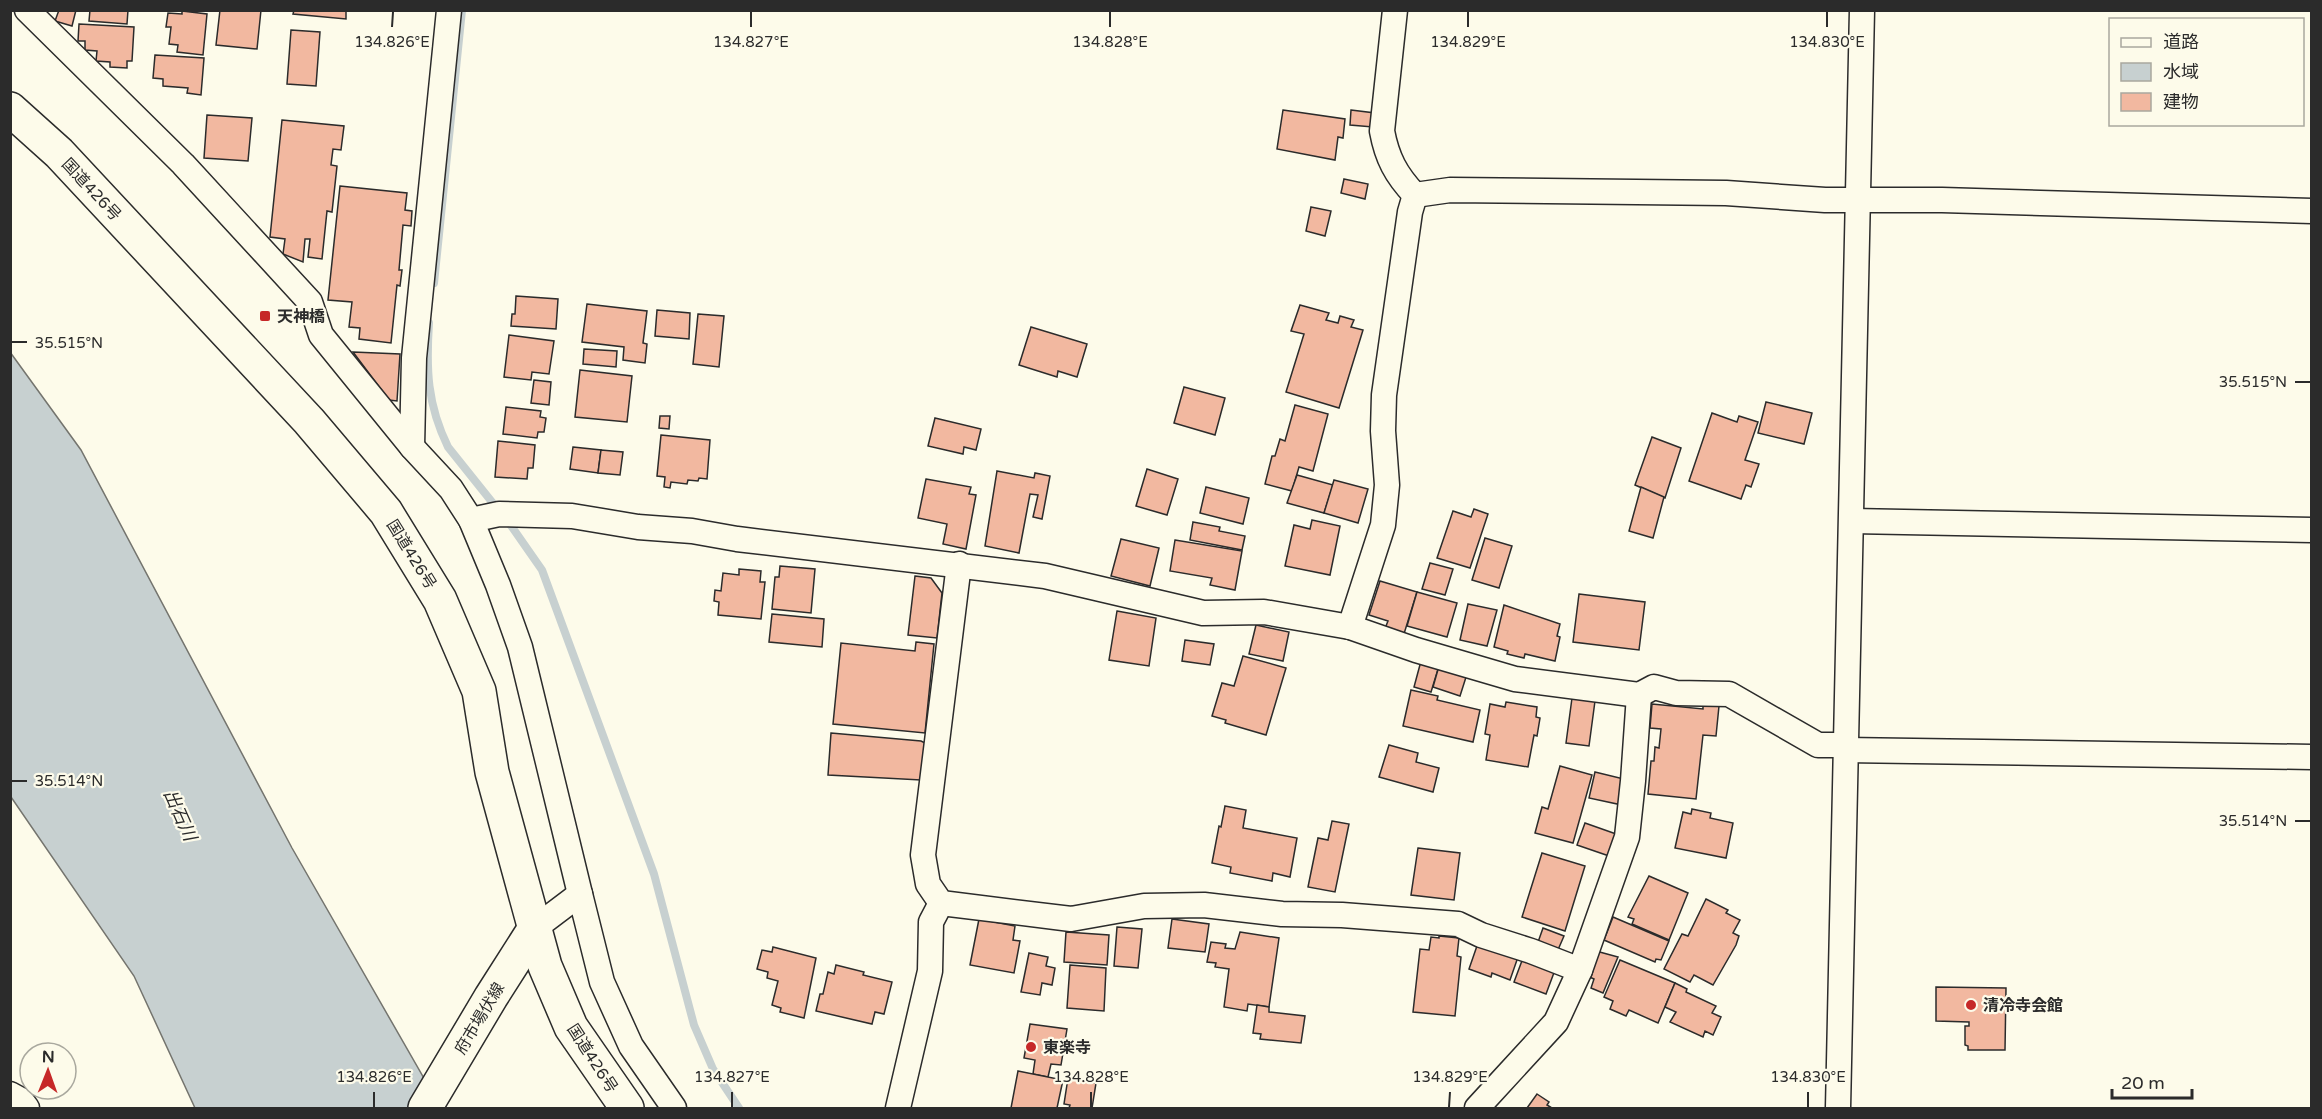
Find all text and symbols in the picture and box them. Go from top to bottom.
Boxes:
legend [2109,18,2304,126]
text: 道路 [2163,31,2199,53]
text: 134.826°E [354,33,430,51]
text: 134.827°E [713,33,789,51]
text: 134.828°E [1072,33,1148,51]
text: 134.829°E [1430,33,1506,51]
text: 134.830°E [1789,33,1865,51]
text: 水域 [2163,61,2199,83]
text: 建物 [2163,91,2199,113]
street label: 国道426号 [57,154,125,225]
place label: 天神橋 [277,307,325,327]
marker: 天神橋 [258,309,272,323]
text: 35.515°N [35,334,103,352]
text: 35.515°N [2219,373,2287,391]
street label: 国道426号 [382,516,440,593]
text: 35.514°N [35,772,103,790]
water label: 出石川 [159,786,202,846]
text: 35.514°N [2219,812,2287,830]
street label: 府市場伏線 [451,979,509,1058]
place label: 清冷寺会館 [1983,996,2063,1016]
marker: 清冷寺会館 [1964,998,1978,1012]
street label: 国道426号 [562,1020,622,1097]
place label: 東楽寺 [1043,1038,1091,1058]
marker: 東楽寺 [1024,1040,1038,1054]
north arrow [18,1041,78,1101]
text: N [42,1047,55,1067]
scale bar [2112,1062,2192,1100]
text: 134.826°E [336,1068,412,1086]
text: 134.827°E [694,1068,770,1086]
text: 134.828°E [1053,1068,1129,1086]
text: 134.829°E [1412,1068,1488,1086]
text: 134.830°E [1770,1068,1846,1086]
text: 20 m [2121,1072,2165,1094]

